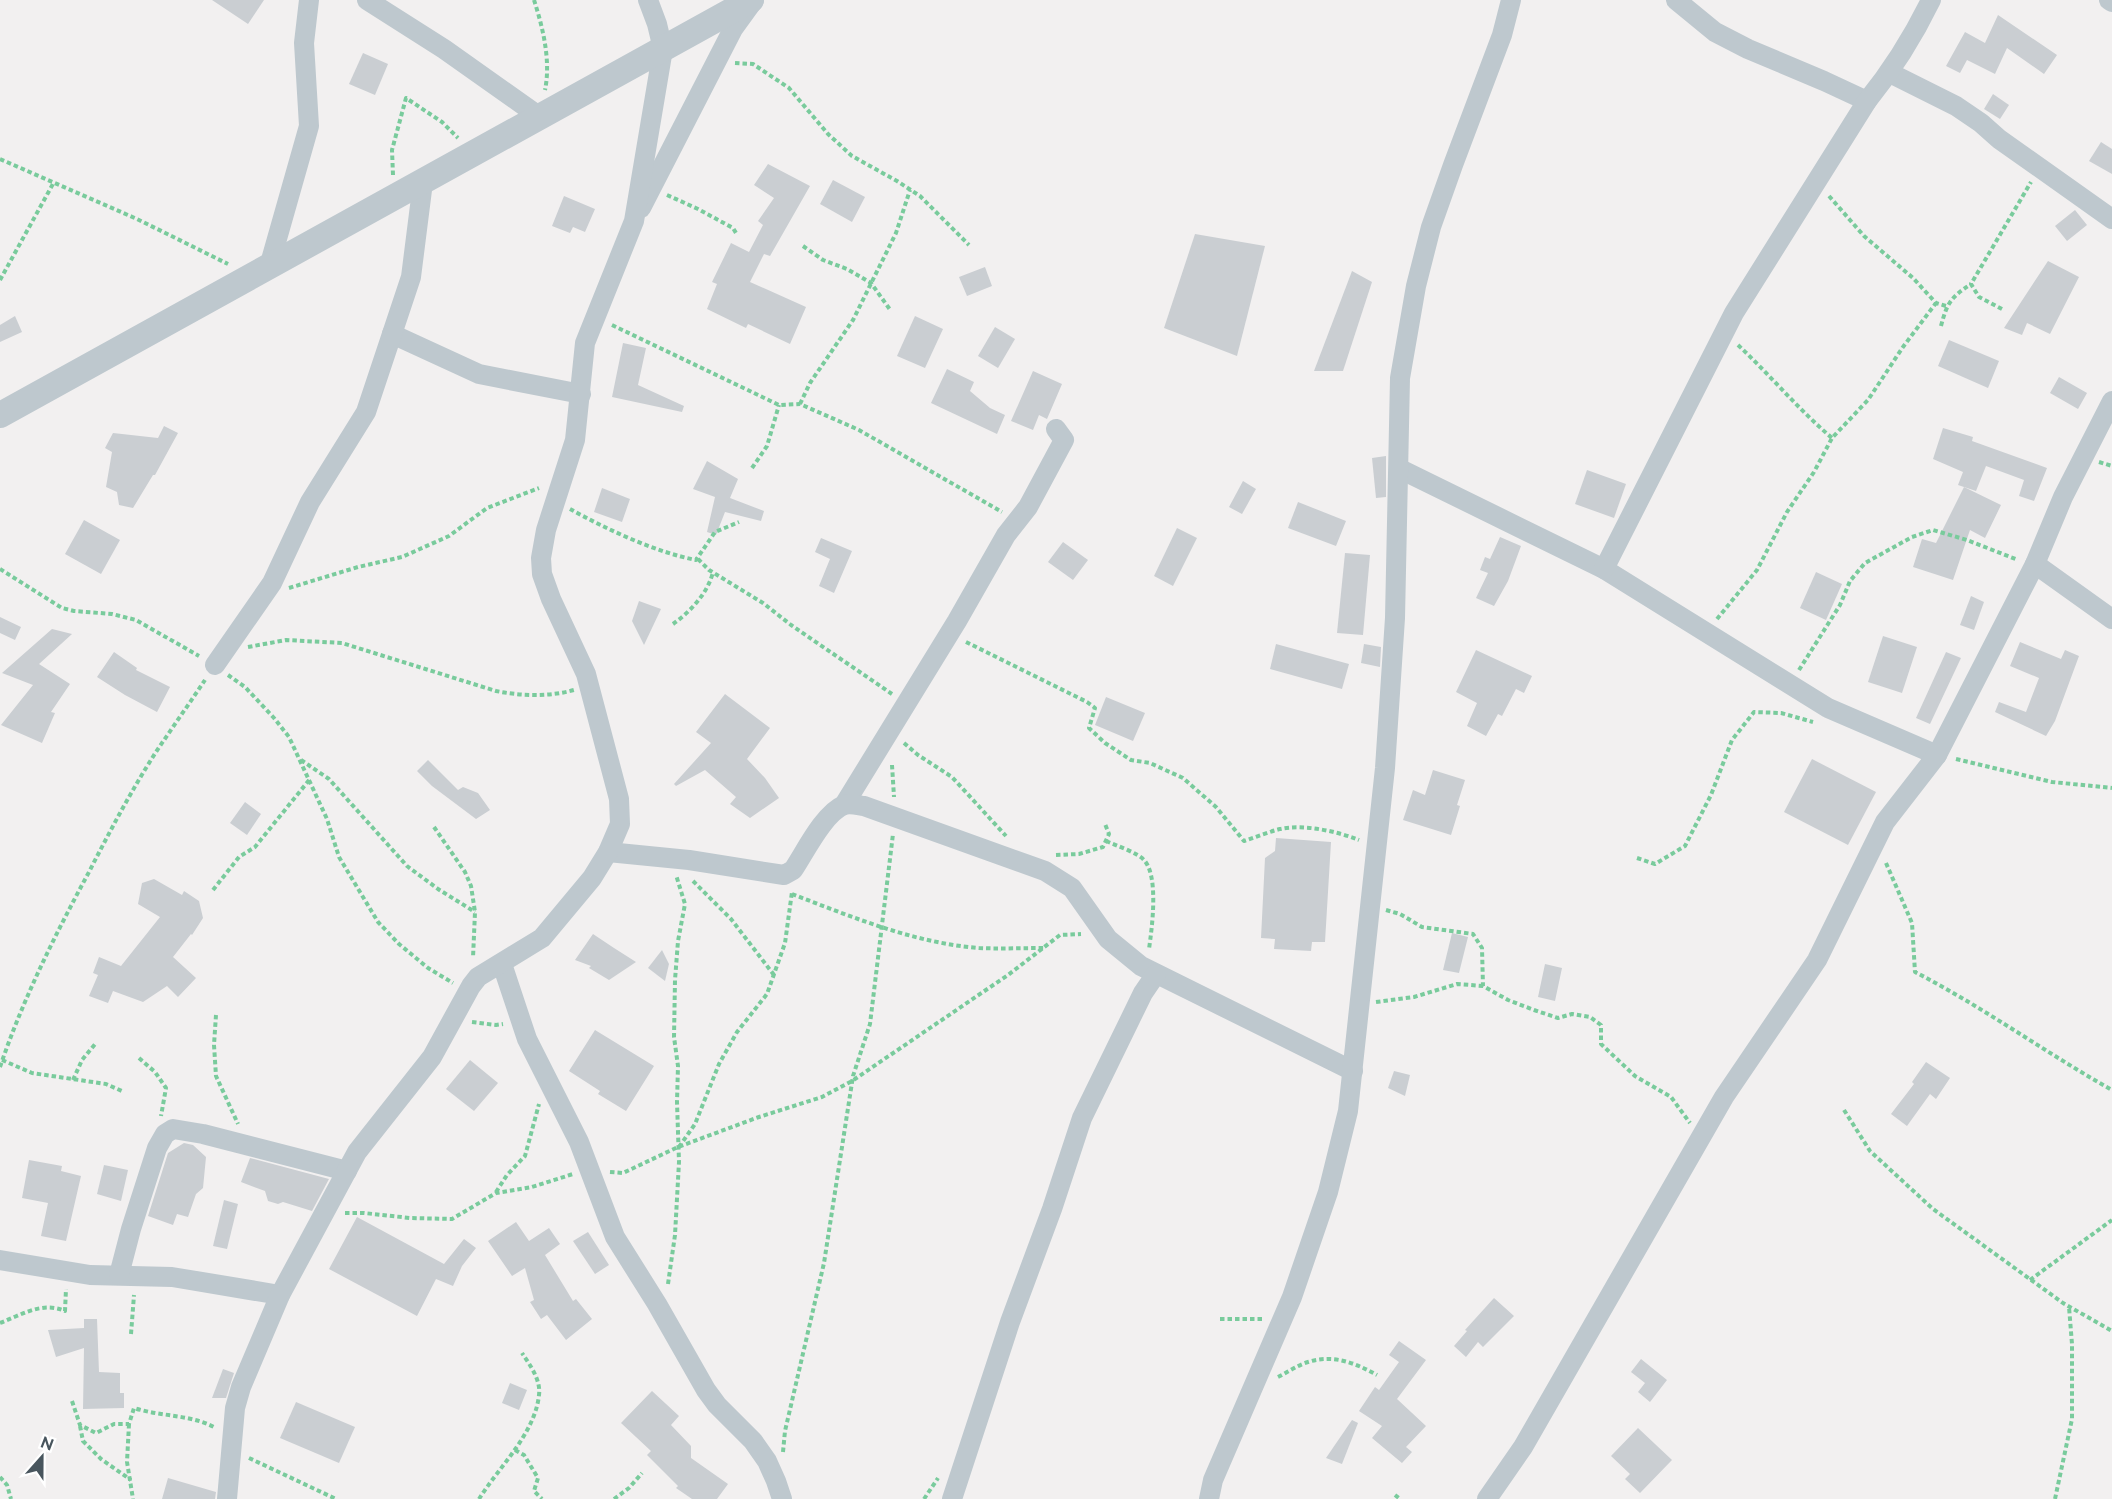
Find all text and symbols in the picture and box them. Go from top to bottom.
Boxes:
north arrow [12,1427,72,1487]
text: N [38,1432,56,1455]

